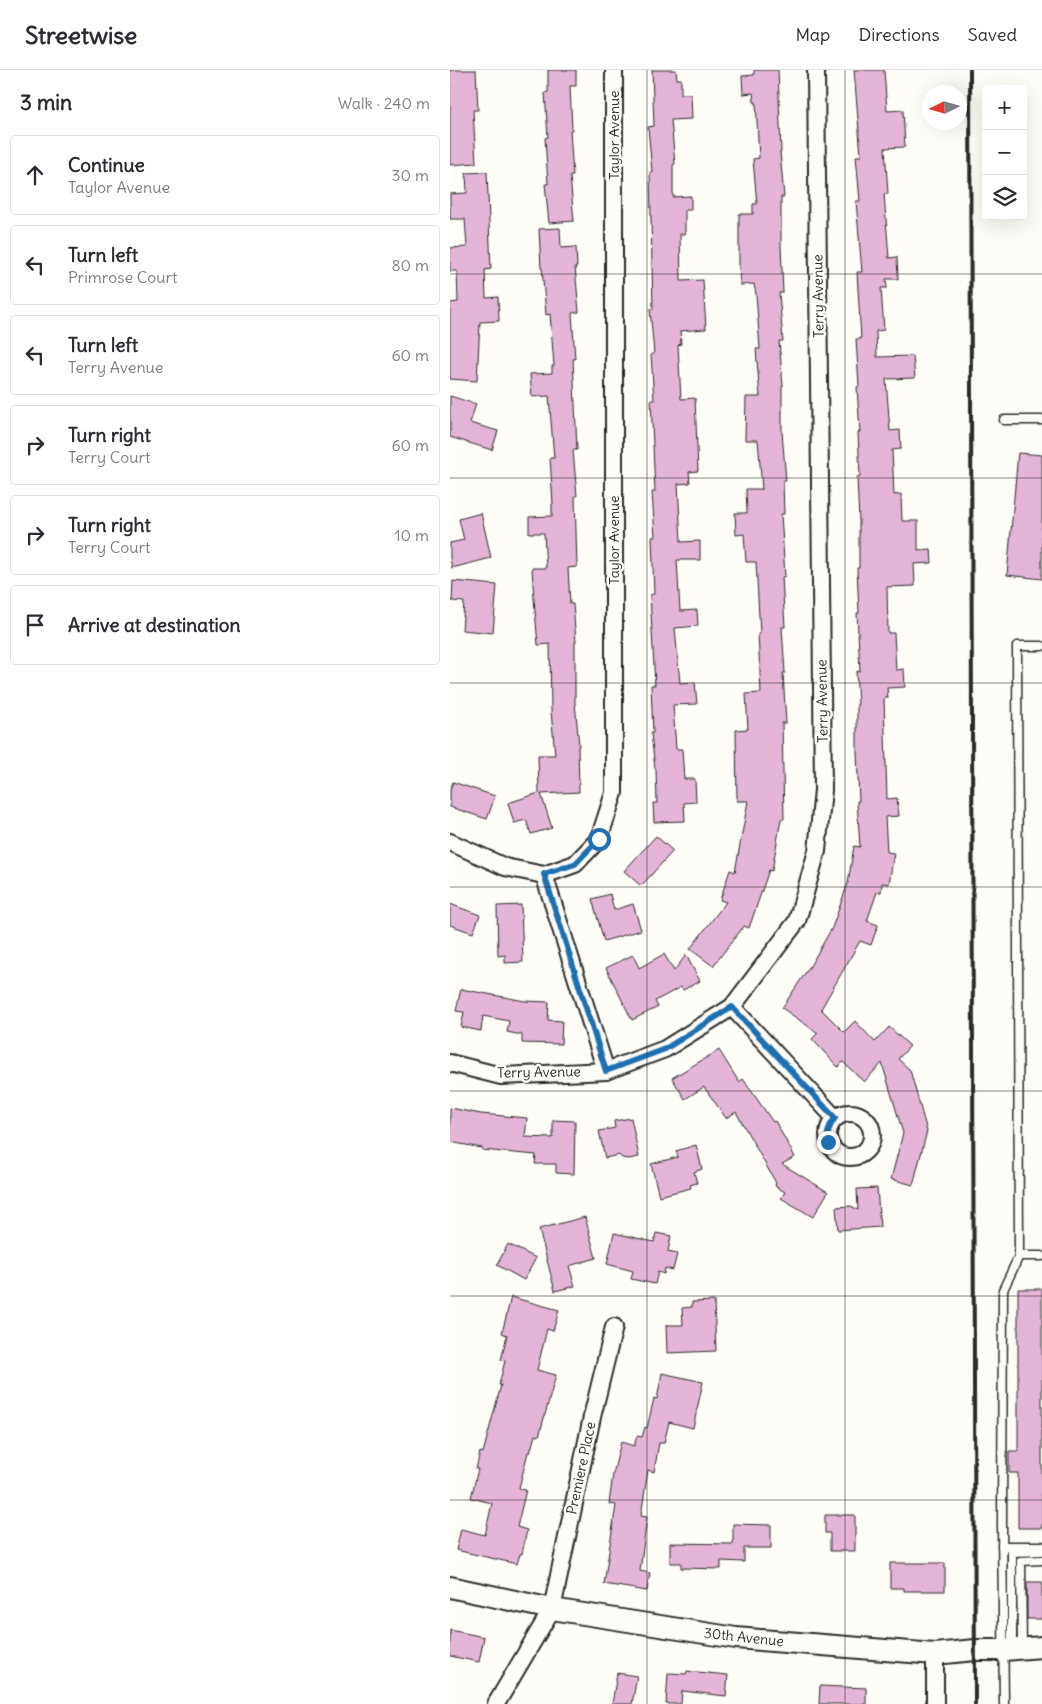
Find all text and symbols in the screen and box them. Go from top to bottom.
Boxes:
text: Streetwise [25,20,137,50]
text: Map [795,23,830,46]
text: Directions [858,23,940,46]
text: Saved [968,23,1017,46]
north arrow [922,85,967,130]
map controls [982,85,1027,220]
button: + [982,85,1027,130]
text: 3 min [20,89,72,116]
street label: Taylor Avenue [605,90,623,180]
text: Walk · 240 m [338,93,430,113]
button: − [982,130,1027,175]
text: Continue [68,153,145,177]
icon: ahead [21,161,49,189]
text: 30 m [392,165,429,185]
button: layers [982,175,1027,220]
text: Taylor Avenue [68,177,170,197]
text: Turn left [68,243,138,267]
icon: left [21,251,49,279]
street label: Terry Avenue [808,254,828,338]
text: 80 m [391,255,429,275]
text: Primrose Court [68,267,177,287]
text: Turn left [68,333,138,357]
icon: left [21,341,49,369]
text: 60 m [391,345,429,365]
text: Terry Avenue [68,357,163,377]
text: Turn right [68,423,151,447]
icon: right [21,431,49,459]
text: 60 m [391,435,429,455]
text: Terry Court [68,447,150,467]
street label: Taylor Avenue [605,495,623,585]
text: Turn right [68,513,151,537]
icon: right [21,521,49,549]
text: 10 m [394,525,429,545]
text: Terry Court [68,537,150,557]
icon: arrive [21,611,49,639]
text: Arrive at destination [68,613,241,637]
street label: Terry Avenue [812,659,832,743]
route start [588,828,611,851]
street label: Terry Avenue [497,1062,581,1082]
route end [817,1131,840,1154]
street label: Premiere Place [562,1420,600,1516]
street label: 30th Avenue [703,1624,785,1650]

